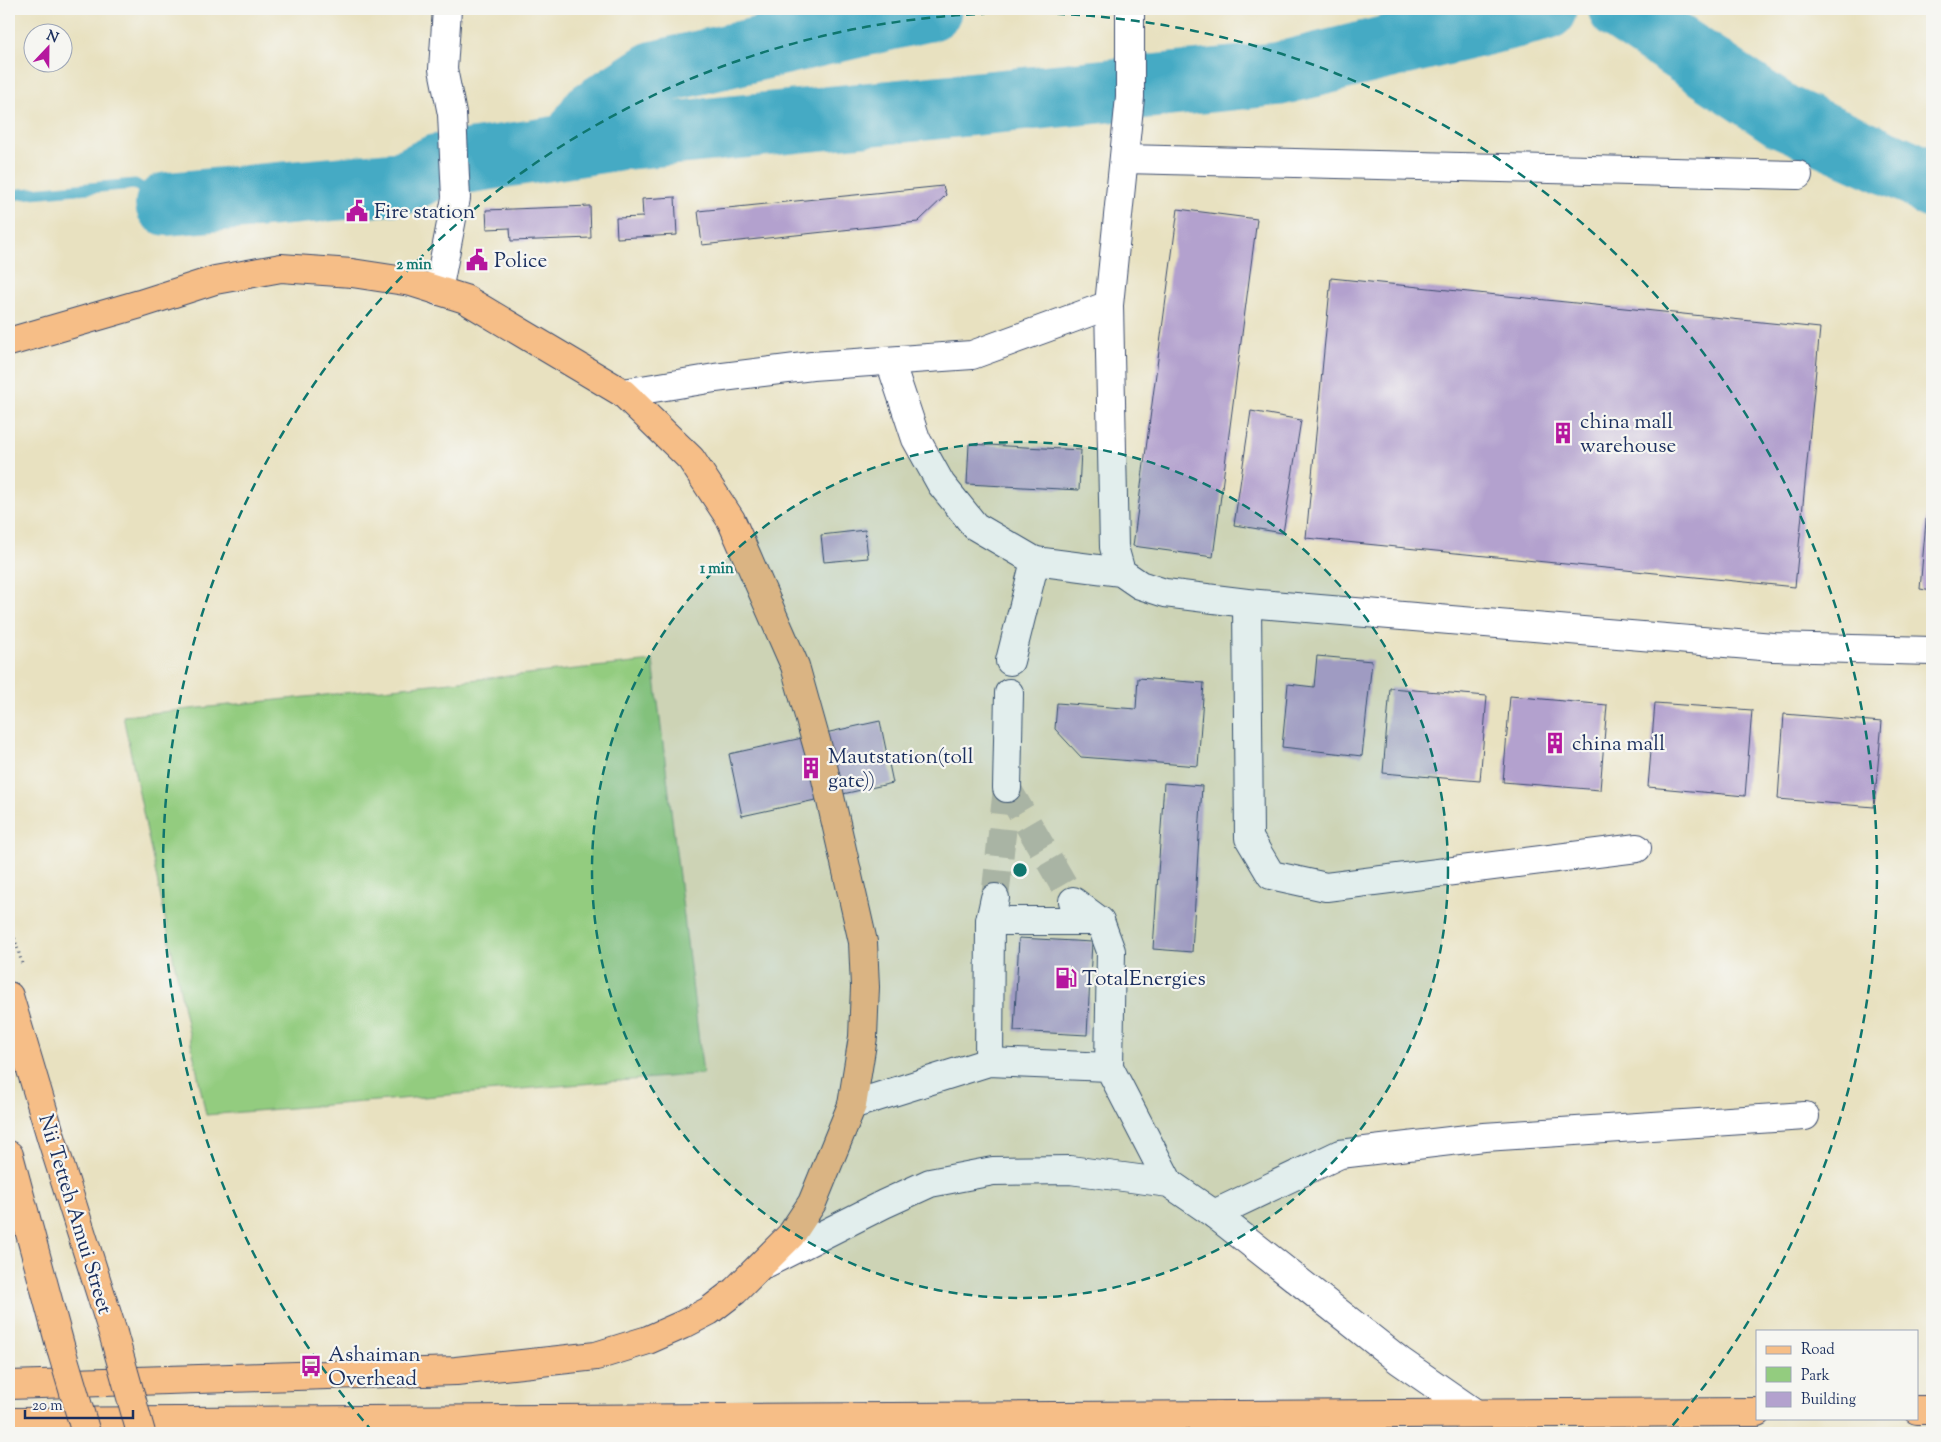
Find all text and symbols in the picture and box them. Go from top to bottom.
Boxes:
north arrow [22,22,72,72]
text: N [43,26,61,49]
public building icon: Fire station [344,198,370,224]
place label: Fire station [374,198,475,228]
public building icon: Police [464,247,490,273]
place label: Police [494,247,547,277]
text: 2 min [396,255,432,276]
place label: china mall warehouse [1580,408,1676,462]
building icon: china mall warehouse [1550,420,1576,446]
text: 1 min [700,559,734,580]
building icon: china mall [1542,730,1568,756]
place label: china mall [1572,730,1665,760]
place label: Mautstation(toll gate)) [828,743,974,797]
building icon: Mautstation(toll gate)) [798,755,824,781]
centre of rings [1011,861,1029,879]
fuel station icon: TotalEnergies [1053,965,1079,991]
place label: TotalEnergies [1082,965,1206,995]
street label: Nii Tetteh Amui Street [29,1111,119,1318]
legend [1756,1330,1918,1420]
text: Road [1801,1340,1835,1361]
place label: Ashaiman Overhead [328,1341,421,1395]
bus stop icon: Ashaiman Overhead [298,1353,324,1379]
text: Park [1801,1366,1830,1387]
scale bar [25,1387,132,1419]
text: Building [1801,1390,1856,1411]
text: 20 m [32,1396,63,1417]

